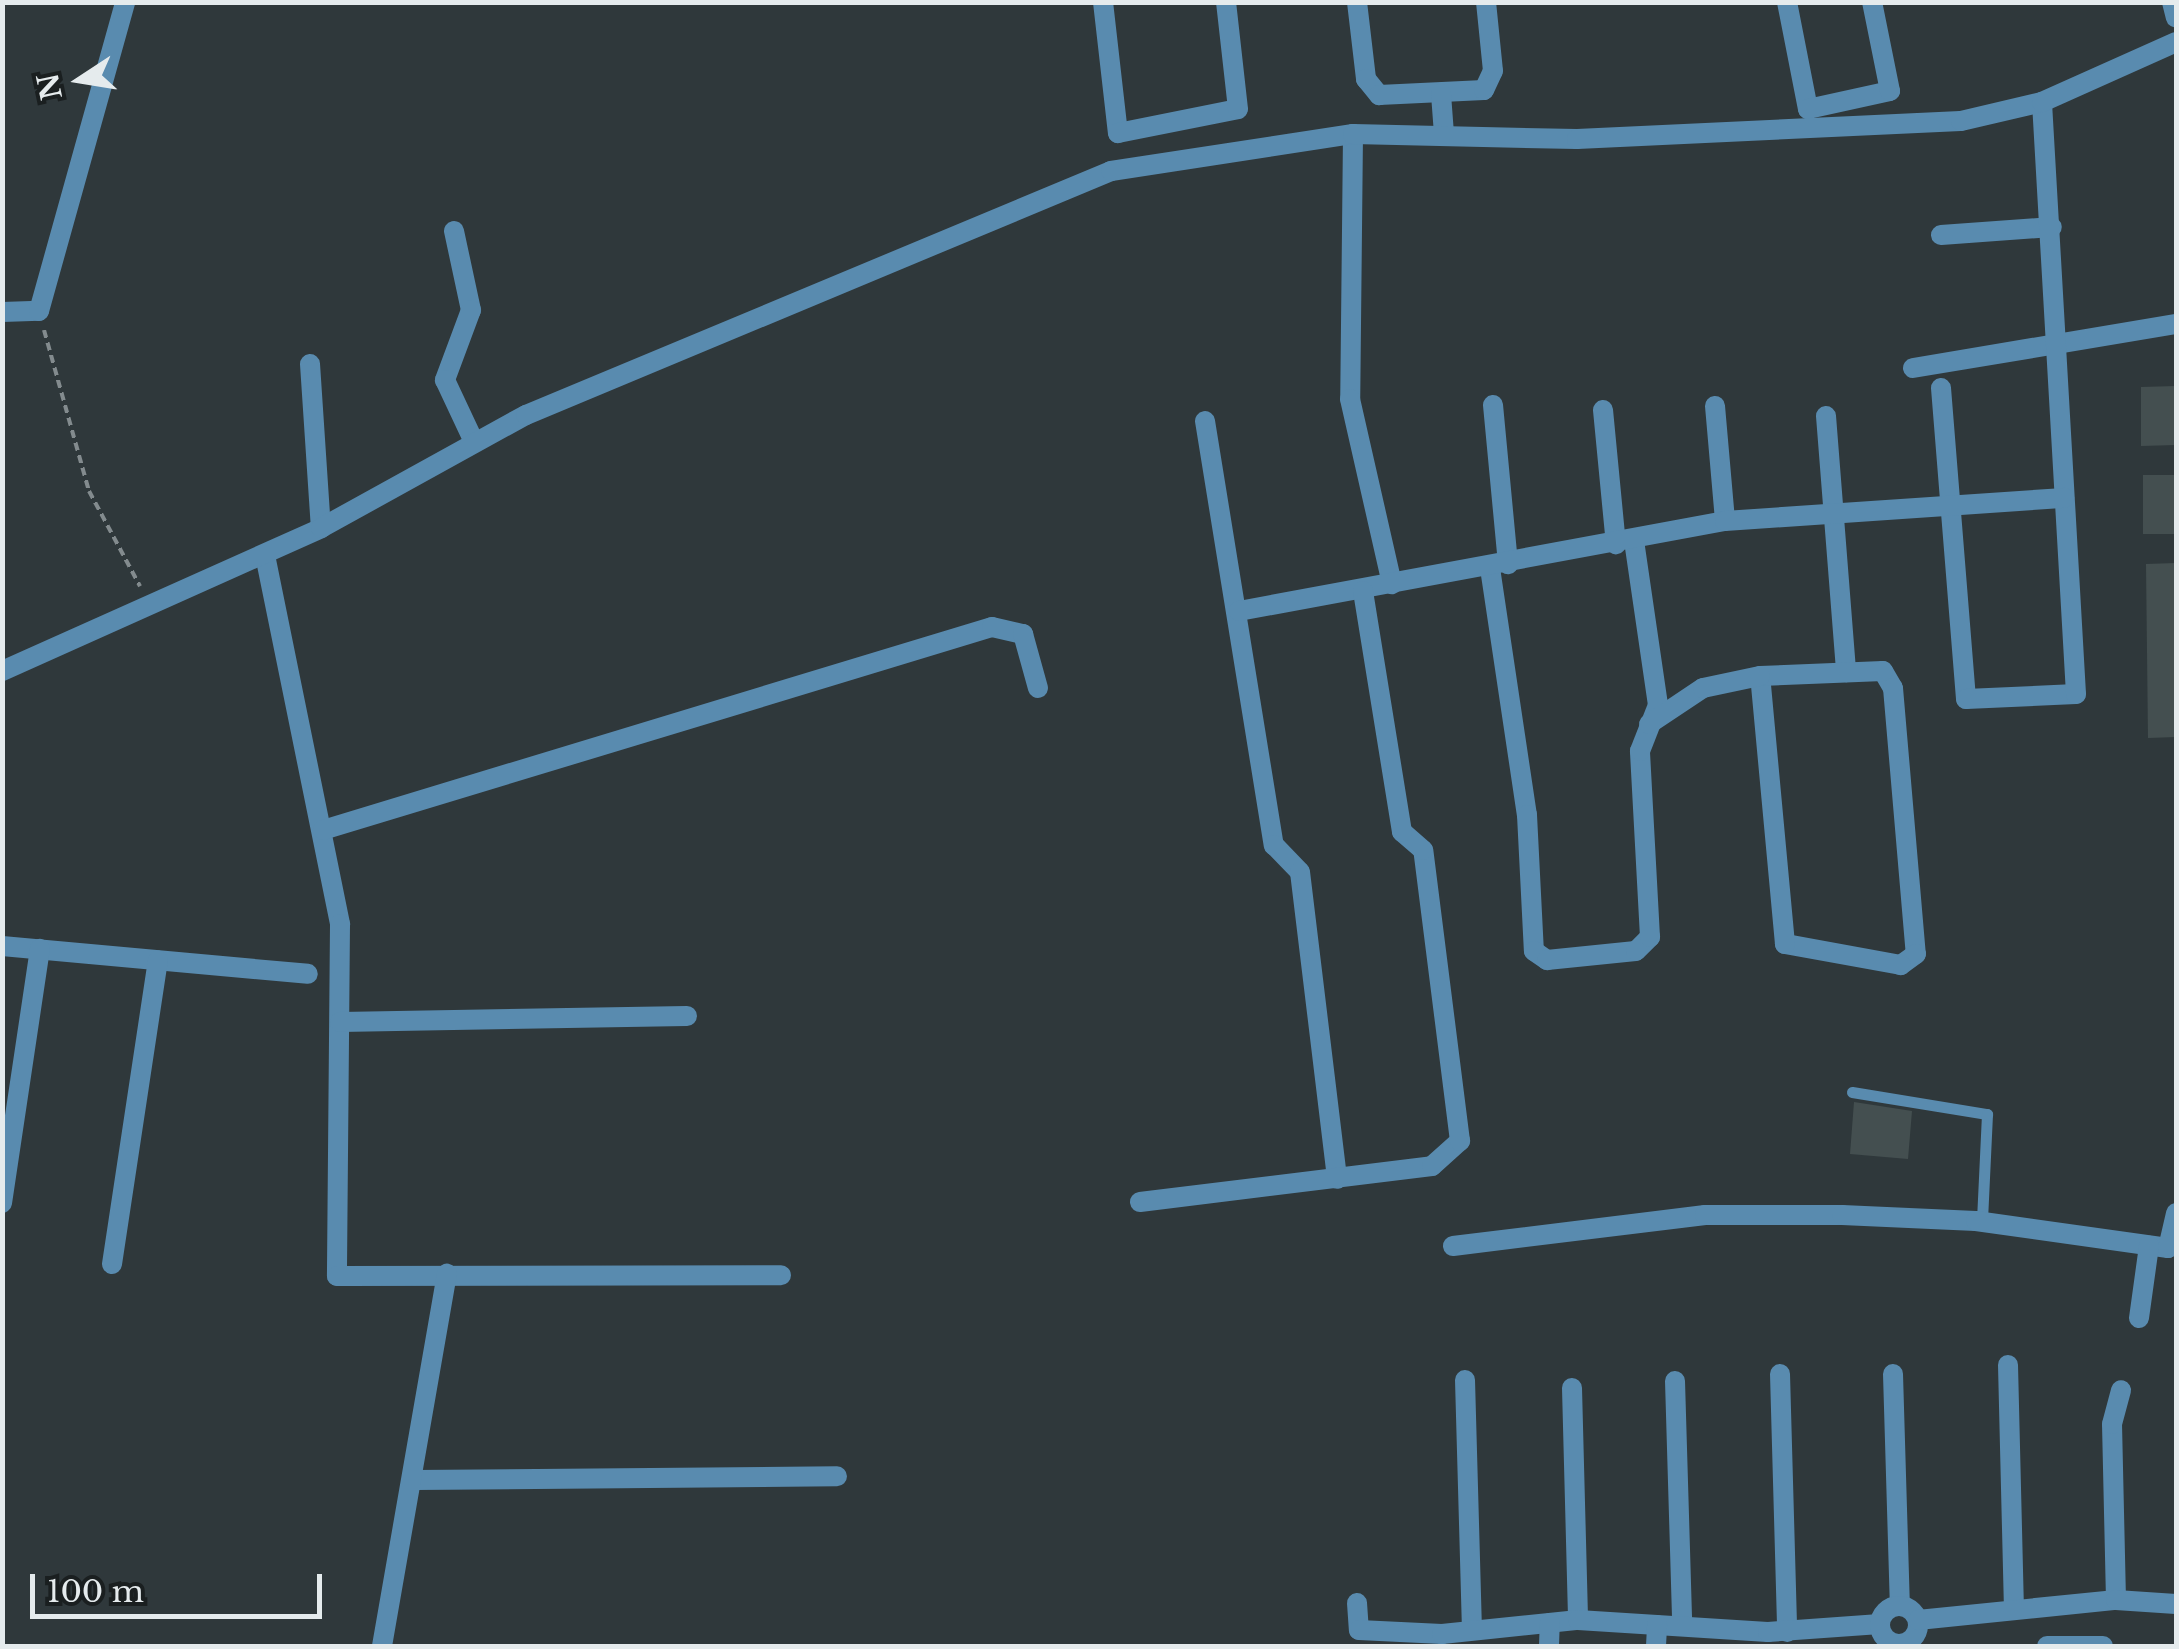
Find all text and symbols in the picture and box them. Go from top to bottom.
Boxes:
north arrow [30,30,130,130]
text: N [30,70,70,103]
scale bar [35,1554,328,1616]
text: 100 m [47,1573,144,1610]

